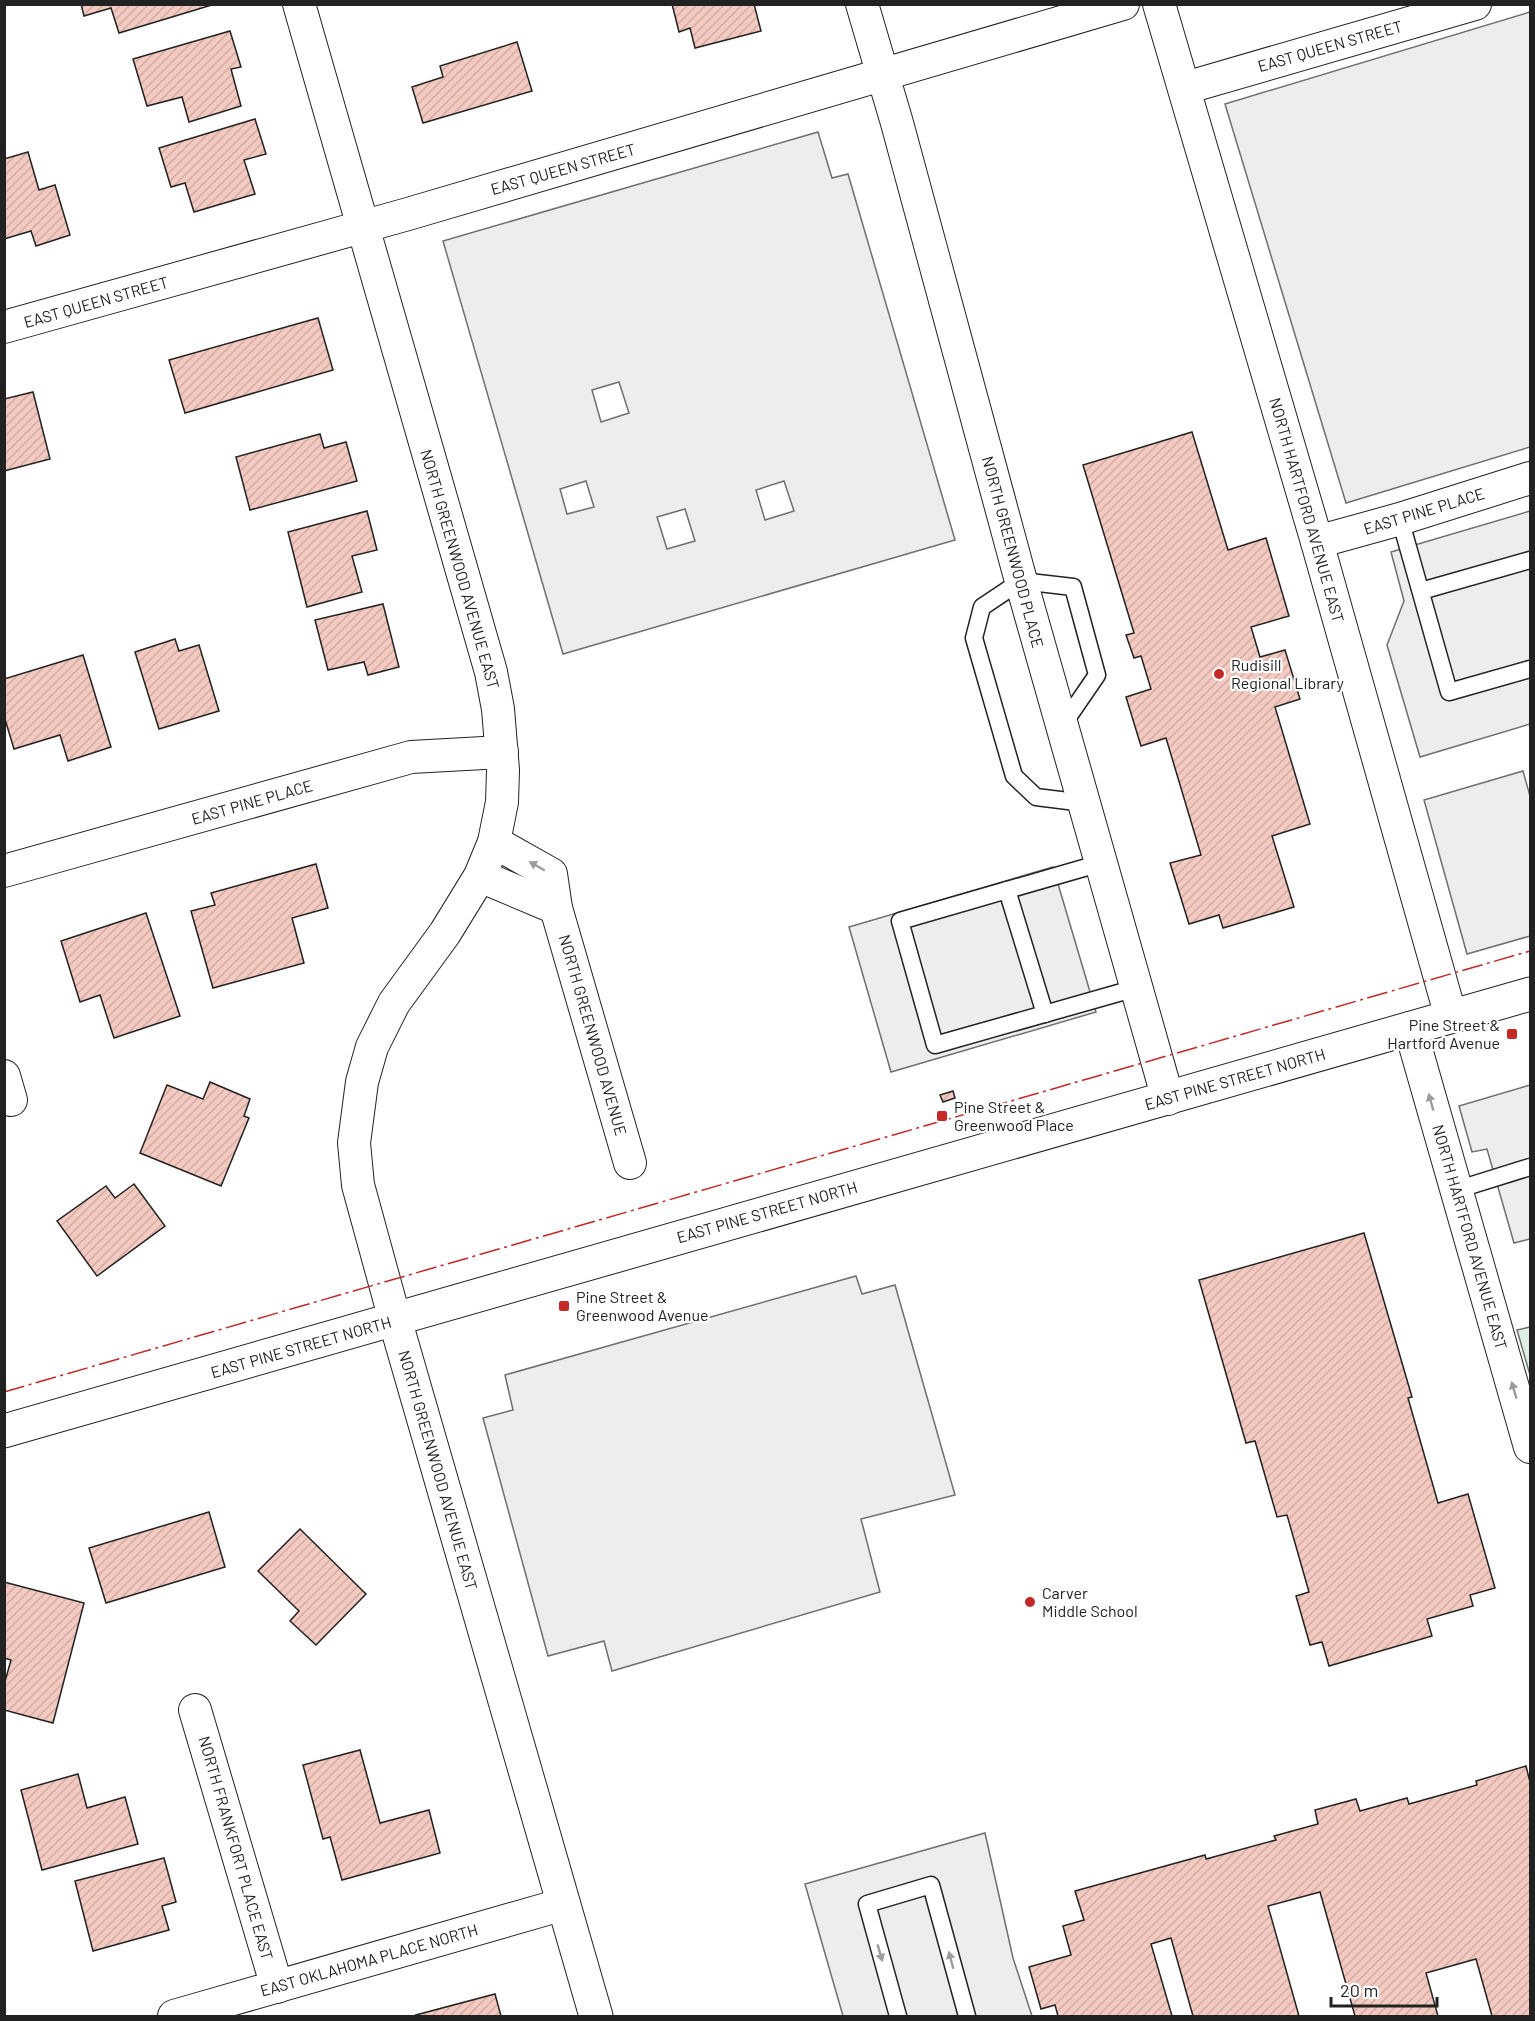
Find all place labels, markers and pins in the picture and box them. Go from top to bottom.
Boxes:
place label: Rudisill Regional Library [1231,655,1344,692]
marker: Rudisill Regional Library [1212,667,1226,681]
place label: Pine Street & Hartford Avenue [1387,1015,1500,1052]
marker: Pine Street & Hartford Avenue [1505,1027,1519,1041]
place label: Pine Street & Greenwood Place [954,1097,1074,1134]
marker: Pine Street & Greenwood Place [935,1109,949,1123]
place label: Pine Street & Greenwood Avenue [576,1287,709,1324]
marker: Pine Street & Greenwood Avenue [557,1299,571,1313]
place label: Carver Middle School [1042,1583,1138,1620]
marker: Carver Middle School [1023,1595,1037,1609]

